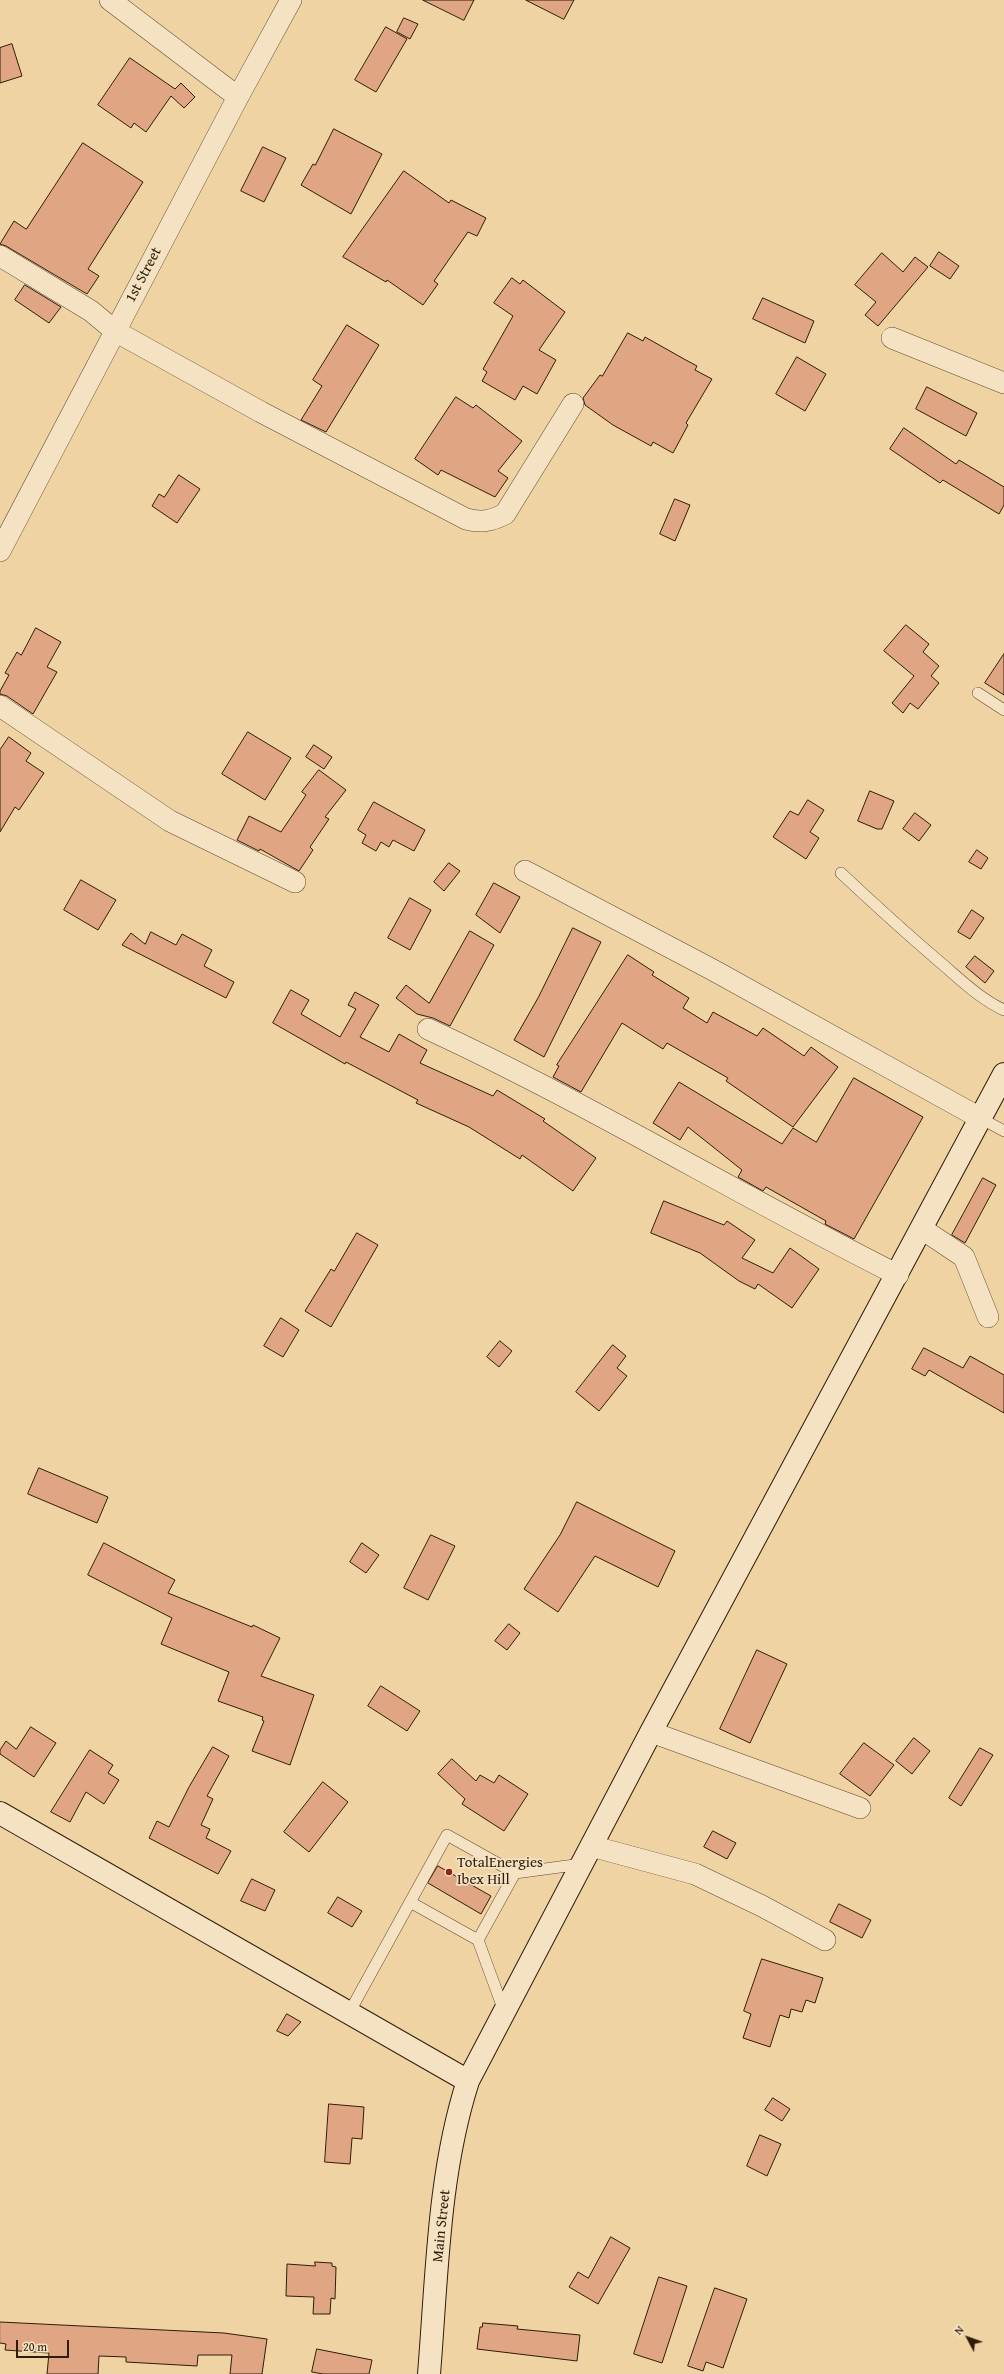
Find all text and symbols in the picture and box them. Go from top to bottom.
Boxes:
street label: 1st Street [122,244,166,306]
place label: TotalEnergies Ibex Hill [457,1854,543,1889]
marker: TotalEnergies Ibex Hill [444,1867,454,1877]
street label: Main Street [429,2189,455,2263]
north arrow [948,2318,988,2358]
text: N [950,2322,967,2338]
scale bar [18,2332,71,2358]
text: 20 m [23,2338,47,2355]

